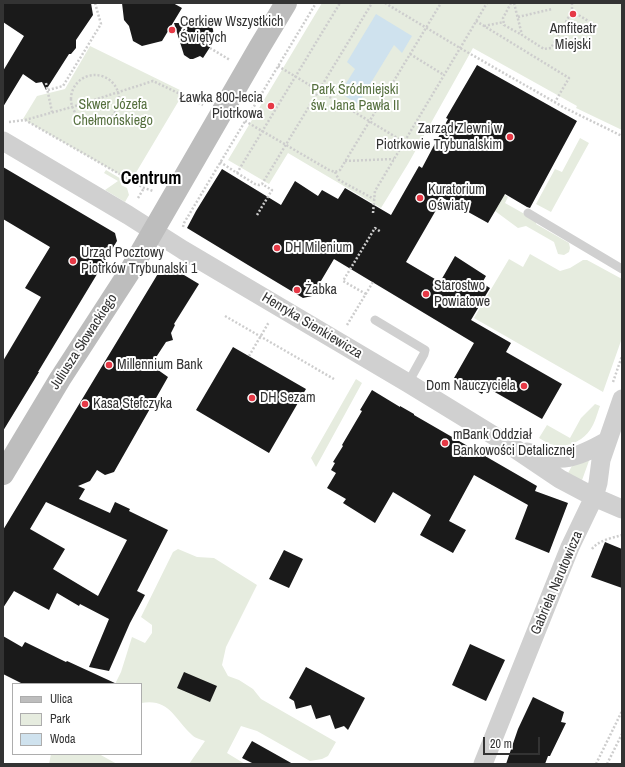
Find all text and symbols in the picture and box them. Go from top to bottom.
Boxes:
marker: Amfiteatr Miejski [568,9,578,19]
place label: Cerkiew Wszystkich Świętych [180,14,283,46]
place label: Amfiteatr Miejski [550,21,596,54]
marker: Cerkiew Wszystkich Świętych [167,25,177,35]
park label: Park Śródmiejski św. Jana Pawła II [311,82,399,114]
place label: Ławka 800-lecia Piotrkowa [179,90,263,122]
park label: Skwer Józefa Chełmońskiego [73,97,153,130]
marker: Ławka 800-lecia Piotrkowa [266,101,276,111]
place label: Zarząd Zlewni w Piotrkowie Trybunalskim [376,121,502,154]
marker: Zarząd Zlewni w Piotrkowie Trybunalskim [505,132,515,142]
district label: Centrum [121,168,181,190]
place label: Kuratorium Oświaty [428,182,485,214]
marker: Kuratorium Oświaty [415,193,425,203]
place label: DH Milenium [285,240,352,256]
marker: DH Milenium [272,243,282,253]
place label: Urząd Pocztowy Piotrków Trybunalski 1 [81,245,197,278]
marker: Urząd Pocztowy Piotrków Trybunalski 1 [68,256,78,266]
place label: Starostwo Powiatowe [434,278,490,310]
place label: Żabka [305,282,337,298]
marker: Żabka [292,285,302,295]
street label: Henryka Sienkiewicza [259,289,365,363]
marker: Starostwo Powiatowe [421,289,431,299]
street label: Juliusza Słowackiego [47,291,121,393]
place label: Millennium Bank [117,357,202,373]
marker: Millennium Bank [104,360,114,370]
place label: Dom Nauczyciela [426,378,516,394]
marker: Dom Nauczyciela [519,381,529,391]
place label: DH Sezam [260,390,315,406]
marker: DH Sezam [247,393,257,403]
place label: Kasa Stefczyka [93,396,172,412]
marker: Kasa Stefczyka [80,399,90,409]
place label: mBank Oddział Bankowości Detalicznej [453,427,575,460]
marker: mBank Oddział Bankowości Detalicznej [440,438,450,448]
street label: Gabriela Narutowicza [528,529,586,637]
legend [12,683,142,755]
text: Ulica [50,691,72,707]
text: Park [50,711,70,727]
scale bar [485,729,542,755]
text: Woda [50,731,76,747]
text: 20 m [490,736,512,752]

